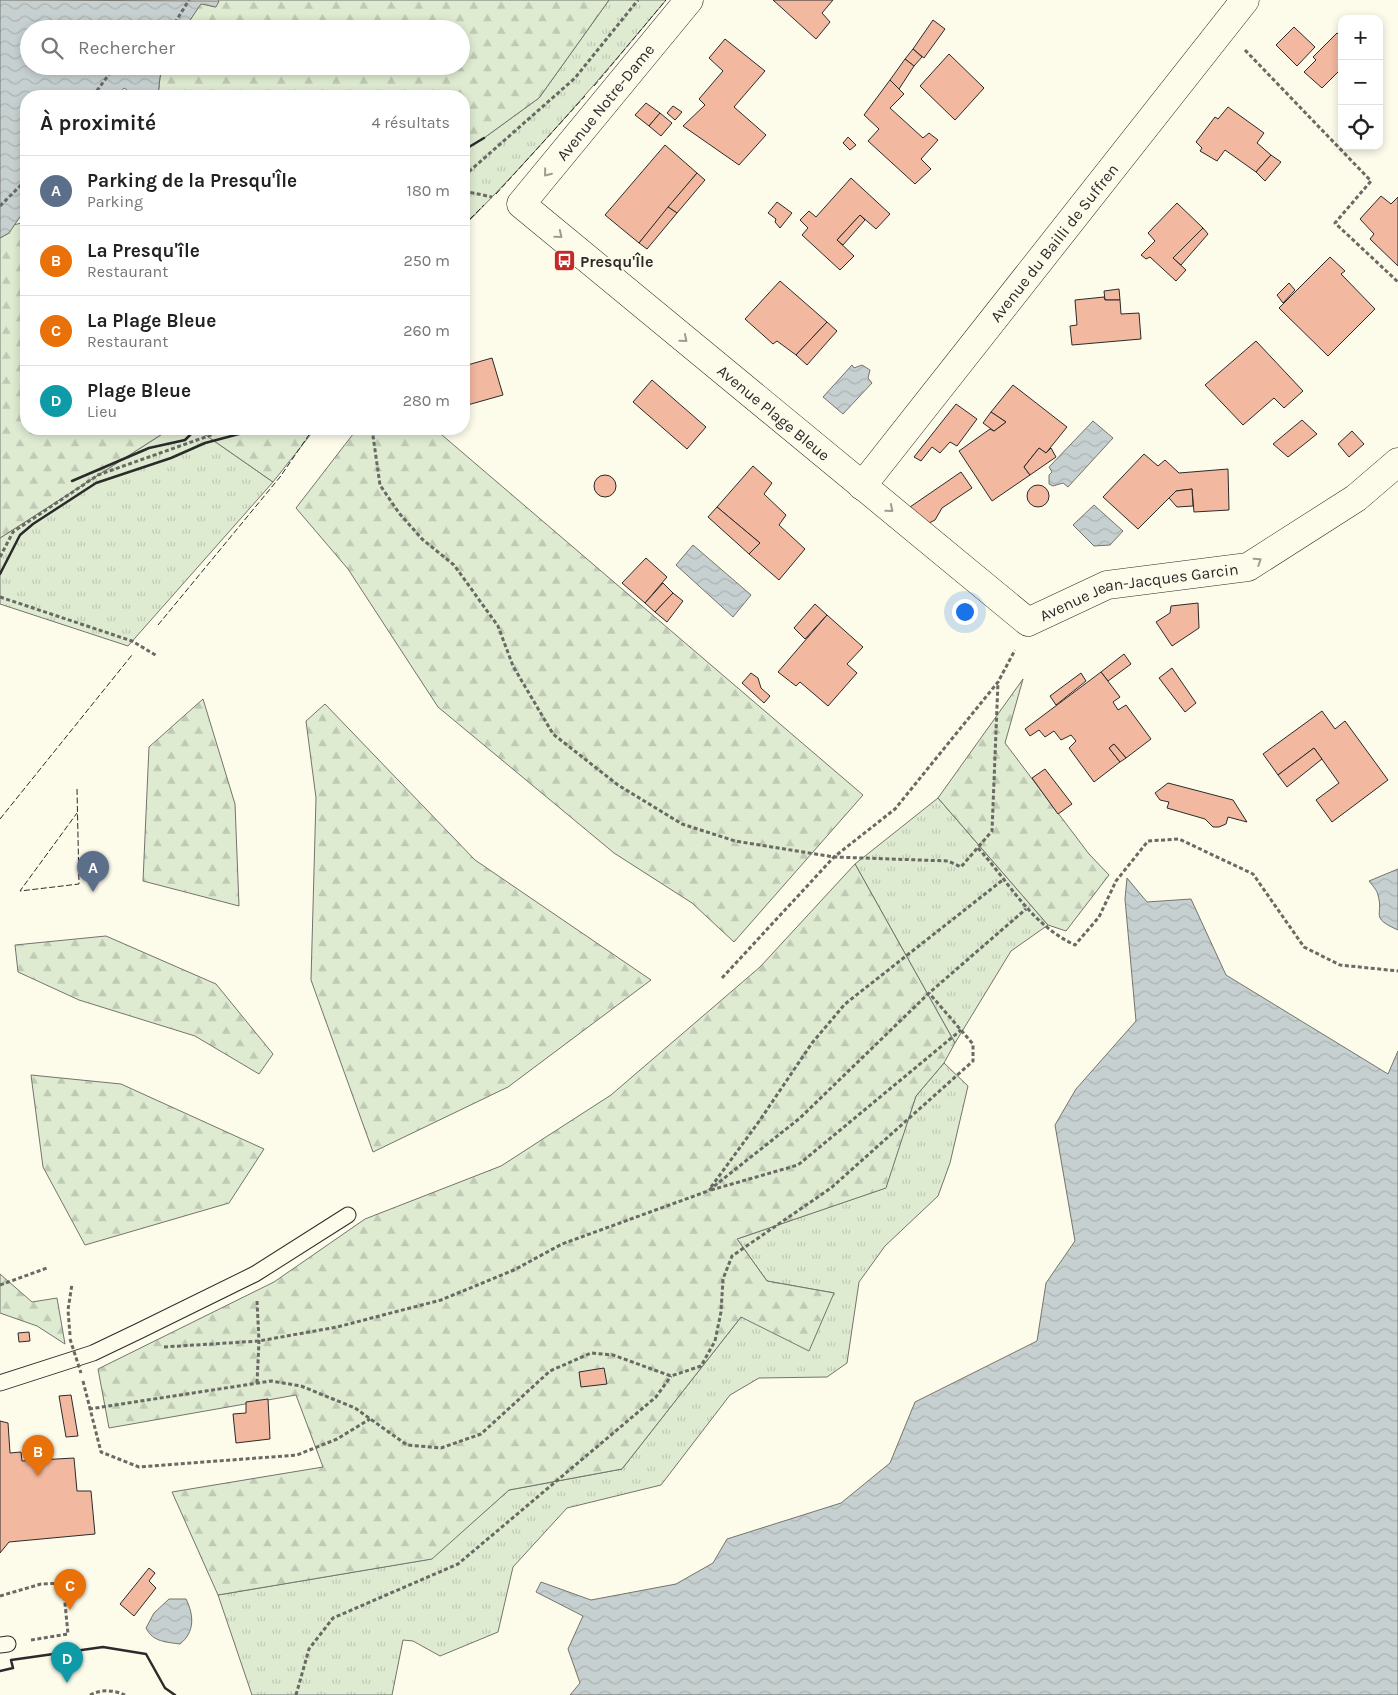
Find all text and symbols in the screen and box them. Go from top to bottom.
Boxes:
map controls [1338,15,1383,150]
button: + [1338,15,1383,60]
search box [20,20,470,75]
icon: search [38,34,66,62]
text: Rechercher [78,37,175,59]
street label: Avenue Notre-Dame [553,40,658,164]
button: − [1338,60,1383,105]
button: locate [1338,105,1383,150]
text: À proximité [40,111,156,135]
text: 4 résultats [371,113,450,132]
street label: Avenue du Bailli de Suffren [986,160,1122,326]
one-way arrow [544,167,552,176]
text: Parking de la Presqu'Île [87,170,297,192]
text: A [51,181,61,200]
text: 180 m [407,181,450,200]
text: Parking [87,192,143,211]
one-way arrow [553,230,562,238]
text: La Presqu'île [87,240,200,262]
bus stop icon: Presqu'Île [552,249,576,273]
text: B [51,251,61,270]
text: 250 m [403,251,450,270]
place label: Presqu'Île [580,252,653,271]
text: Restaurant [87,262,168,281]
text: La Plage Bleue [87,310,216,332]
text: C [51,321,61,340]
text: 260 m [403,321,450,340]
text: Restaurant [87,332,168,351]
one-way arrow [678,333,687,341]
street label: Avenue Plage Bleue [713,361,834,465]
text: Plage Bleue [87,380,191,402]
text: D [51,391,61,410]
text: 280 m [403,391,450,410]
text: Lieu [87,402,117,421]
one-way arrow [885,503,894,512]
one-way arrow [1252,558,1261,567]
street label: Avenue Jean-Jacques Garcin [1037,559,1240,625]
your location [952,599,978,625]
pin: A [77,851,109,892]
pin: B [22,1435,54,1476]
pin: C [54,1569,86,1610]
pin: D [51,1642,83,1683]

